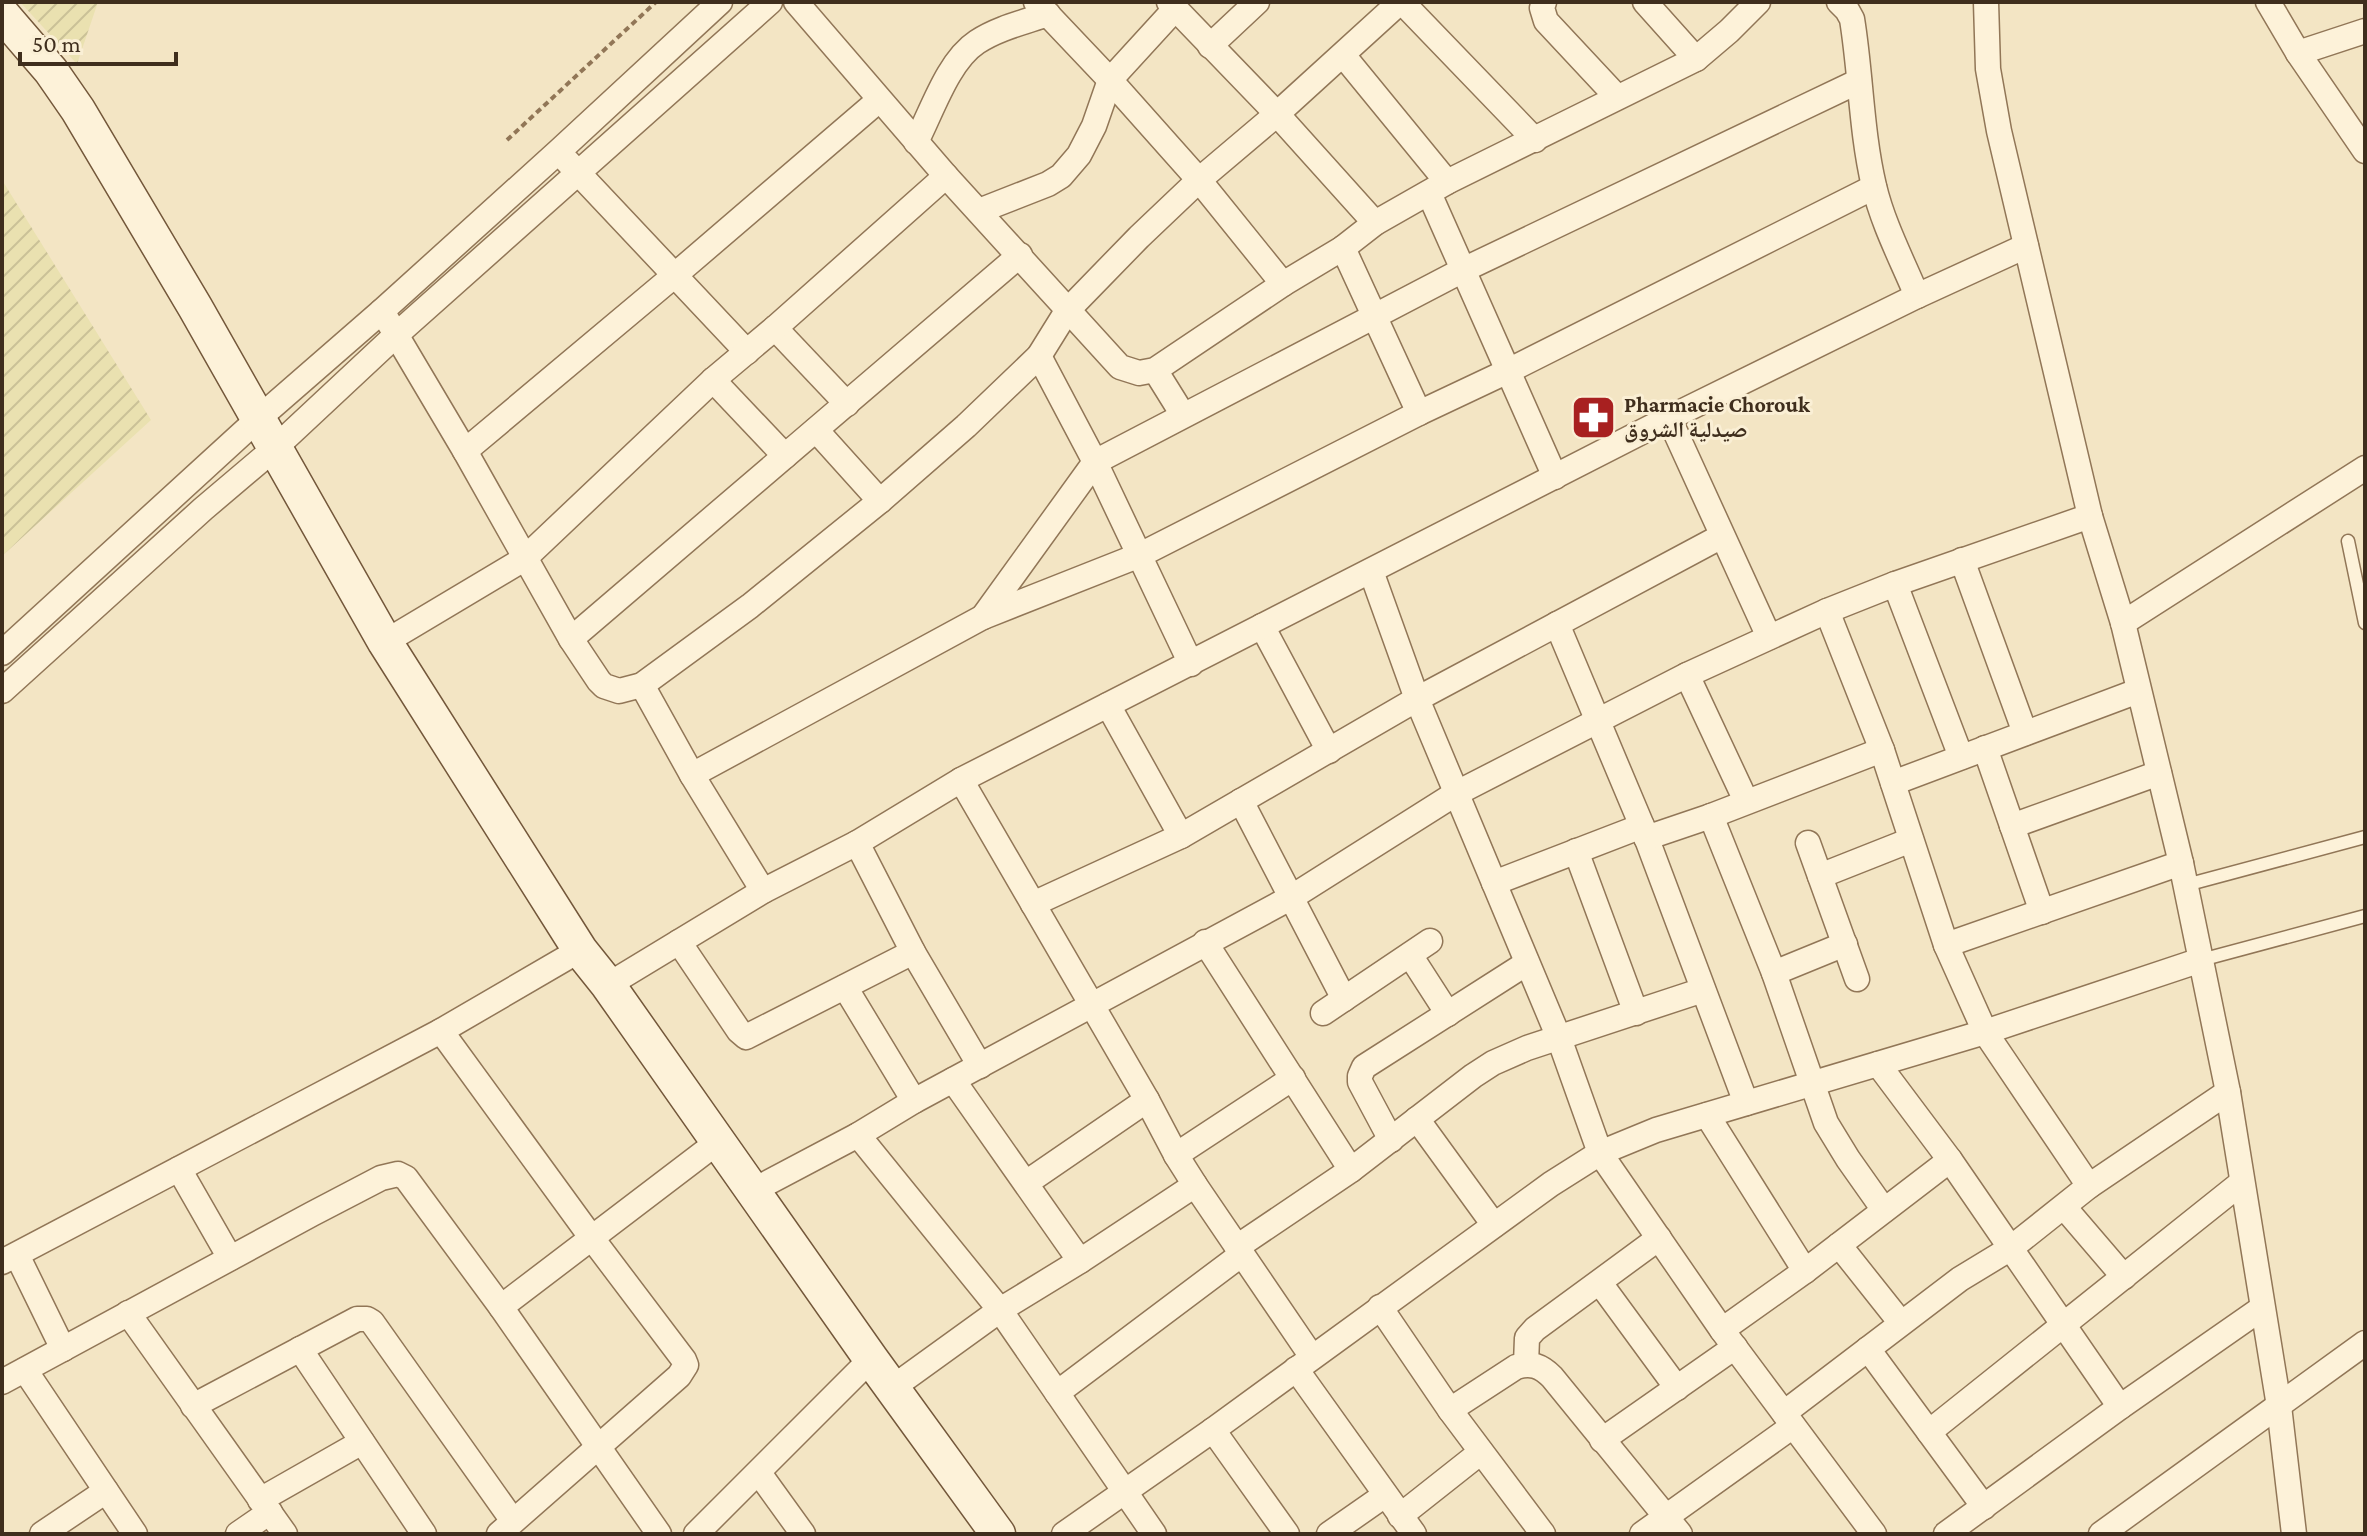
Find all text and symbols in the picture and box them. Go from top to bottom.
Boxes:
scale bar [20,16,176,66]
text: 50 m [32,30,81,57]
place label: Pharmacie Chorouk صيدلية الشروق [1624,392,1811,443]
pharmacy icon: Pharmacie Chorouk صيدلية الشروق [1569,393,1617,441]

